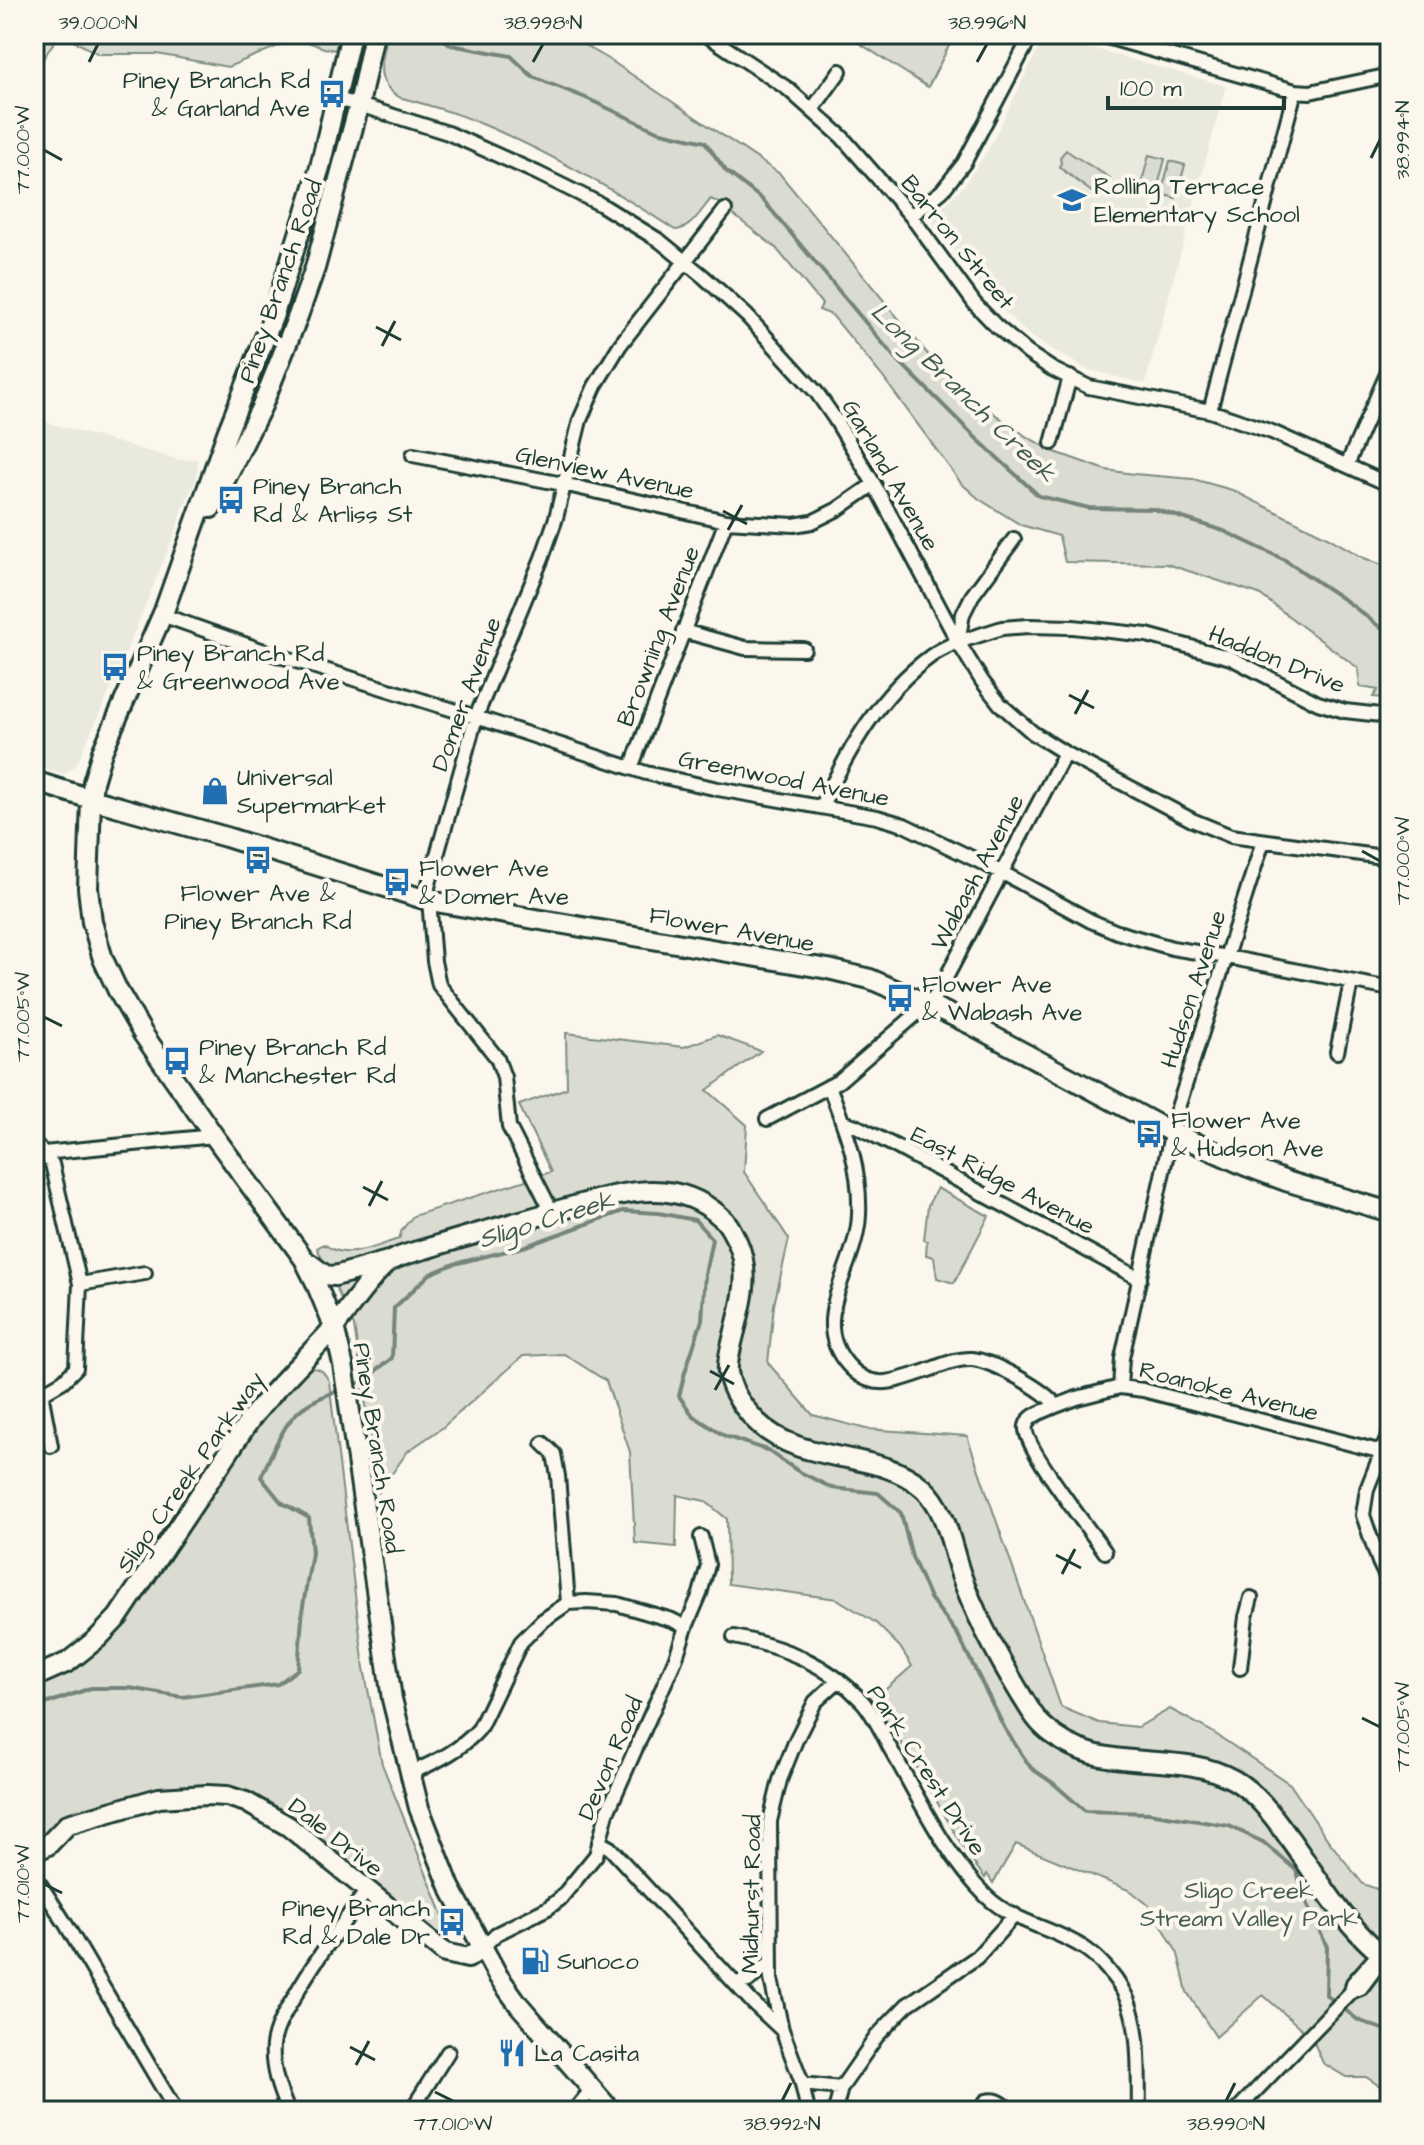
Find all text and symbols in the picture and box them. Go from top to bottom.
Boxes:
text: 39.000°N [58,9,138,37]
text: 38.998°N [504,9,582,37]
text: 38.996°N [948,9,1026,37]
scale bar [1108,60,1284,110]
place label: Piney Branch Rd & Garland Ave [123,64,310,126]
text: 100 m [1120,72,1182,106]
bus stop icon: Piney Branch Rd & Garland Ave [317,79,347,109]
text: 38.994°N [1389,100,1417,180]
text: 77.000°W [9,106,37,194]
street label: Barron Street [892,168,1023,318]
place label: Rolling Terrace Elementary School [1094,170,1300,233]
street label: Piney Branch Road [230,175,333,388]
school or university icon: Rolling Terrace Elementary School [1057,185,1087,215]
water label: Long Branch Creek [862,295,1065,492]
street label: Garland Avenue [833,393,947,558]
street label: Glenview Avenue [513,437,697,508]
place label: Piney Branch Rd & Arliss St [253,470,413,532]
bus stop icon: Piney Branch Rd & Arliss St [216,485,246,515]
street label: Browning Avenue [609,541,710,732]
street label: Domer Avenue [423,613,511,776]
street label: Haddon Drive [1203,617,1350,703]
place label: Piney Branch Rd & Greenwood Ave [137,637,340,699]
bus stop icon: Piney Branch Rd & Greenwood Ave [100,652,130,682]
street label: Greenwood Avenue [675,742,892,816]
place label: Universal Supermarket [237,761,386,823]
shop icon: Universal Supermarket [200,776,230,806]
street label: Wabash Avenue [923,789,1033,956]
text: 77.000°W [1389,817,1417,905]
bus stop icon: Flower Ave & Piney Branch Rd [243,845,273,875]
place label: Flower Ave & Domer Ave [419,852,569,914]
bus stop icon: Flower Ave & Domer Ave [382,867,412,897]
place label: Flower Ave & Piney Branch Rd [164,877,352,940]
street label: Flower Avenue [647,899,817,961]
street label: Hudson Avenue [1152,906,1235,1073]
place label: Flower Ave & Wabash Ave [922,968,1083,1030]
text: 77.005°W [9,972,37,1062]
bus stop icon: Flower Ave & Wabash Ave [885,983,915,1013]
place label: Piney Branch Rd & Manchester Rd [199,1031,396,1093]
bus stop icon: Piney Branch Rd & Manchester Rd [162,1046,192,1076]
place label: Flower Ave & Hudson Ave [1171,1104,1324,1166]
street label: East Ridge Avenue [904,1118,1100,1245]
bus stop icon: Flower Ave & Hudson Ave [1134,1119,1164,1149]
water label: Sligo Creek [474,1182,620,1259]
street label: Piney Branch Road [343,1340,410,1556]
street label: Roanoke Avenue [1136,1353,1322,1431]
street label: Sligo Creek Parkway [108,1365,274,1581]
street label: Park Crest Drive [858,1678,994,1863]
text: 77.005°W [1389,1682,1417,1772]
street label: Devon Road [570,1691,652,1825]
street label: Dale Drive [281,1790,390,1886]
street label: Midhurst Road [734,1814,770,1974]
text: 77.010°W [9,1845,37,1923]
park label: Sligo Creek Stream Valley Park [1140,1874,1358,1937]
place label: Piney Branch Rd & Dale Dr [282,1892,430,1954]
bus stop icon: Piney Branch Rd & Dale Dr [437,1907,467,1937]
place label: Sunoco [557,1945,639,1979]
fuel station icon: Sunoco [520,1946,550,1976]
place label: La Casita [534,2037,639,2071]
restaurant icon: La Casita [497,2038,527,2068]
text: 77.010°W [414,2110,492,2138]
text: 38.992°N [743,2110,821,2138]
text: 38.990°N [1187,2110,1265,2138]

